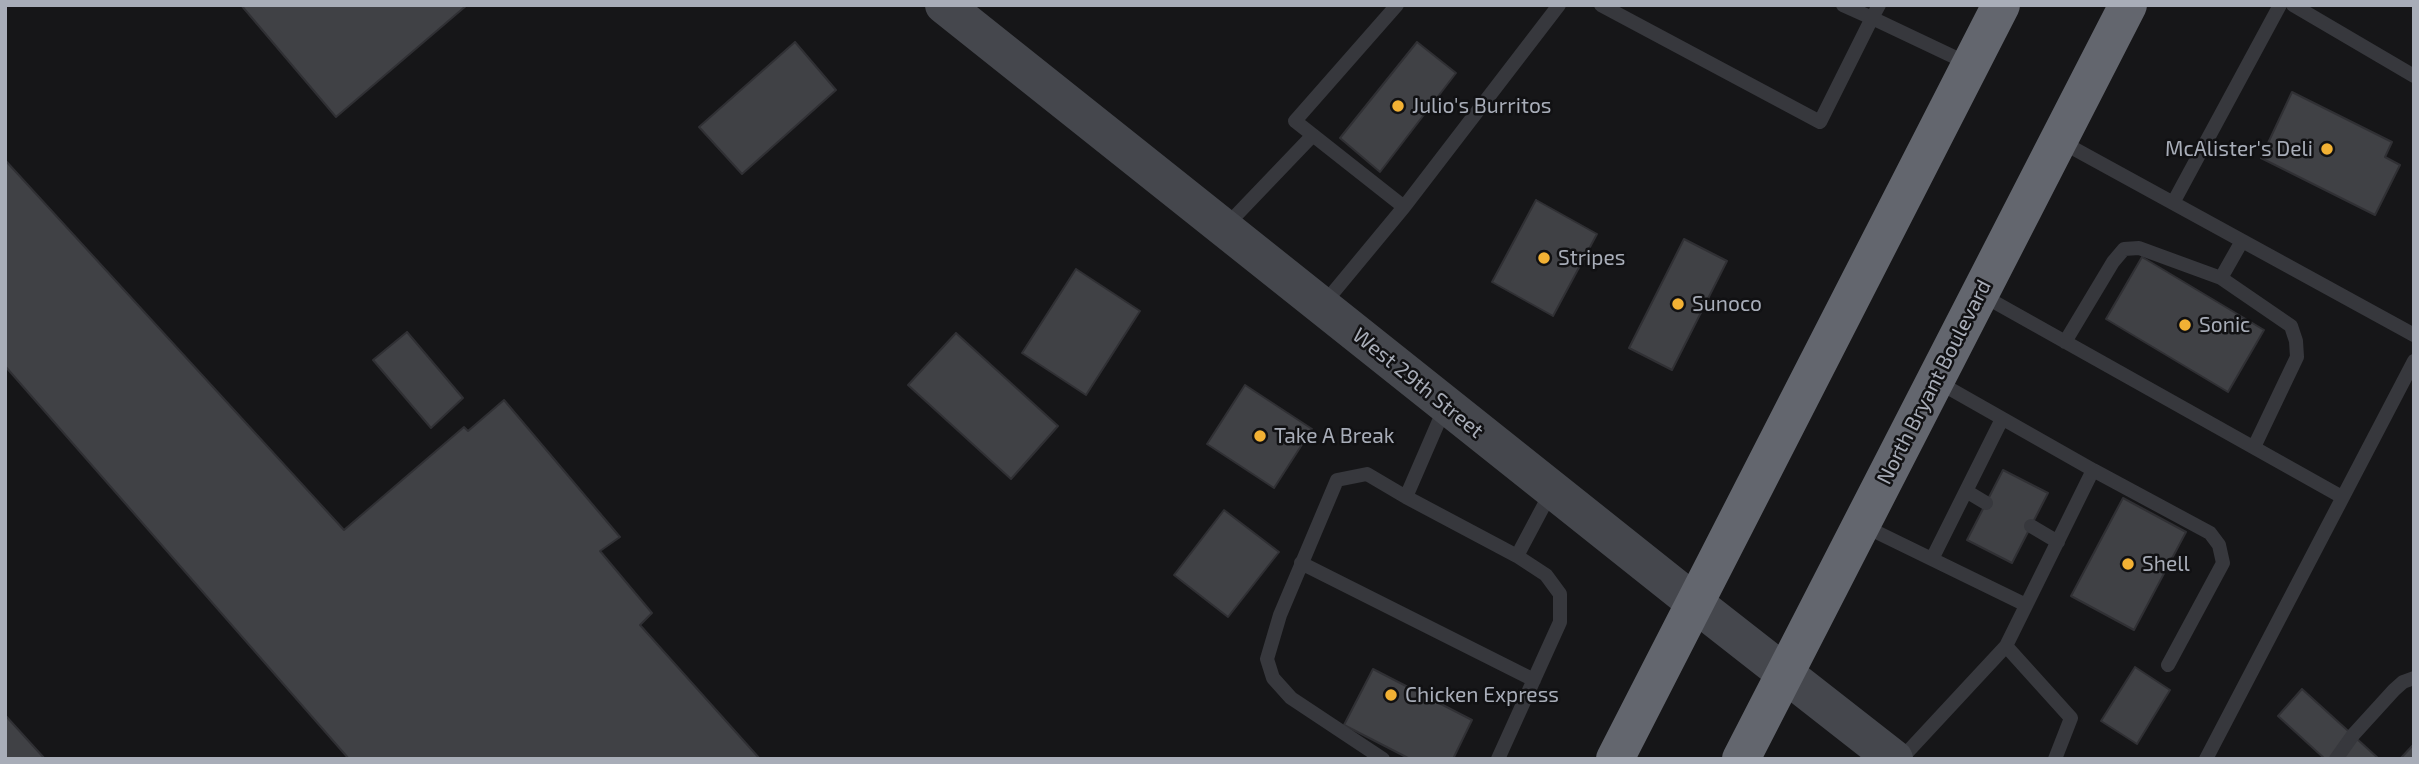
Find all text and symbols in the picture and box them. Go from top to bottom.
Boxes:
place label: Julio's Burritos [1412,93,1551,119]
marker: Julio's Burritos [1390,98,1406,114]
place label: McAlister's Deli [2165,136,2313,162]
marker: McAlister's Deli [2319,141,2335,157]
place label: Stripes [1558,245,1625,271]
marker: Stripes [1536,250,1552,266]
street label: North Bryant Boulevard [1871,276,1997,488]
place label: Sunoco [1692,291,1762,317]
marker: Sunoco [1670,296,1686,312]
place label: Sonic [2199,312,2250,338]
marker: Sonic [2177,317,2193,333]
street label: West 29th Street [1347,322,1489,444]
place label: Take A Break [1274,423,1394,449]
marker: Take A Break [1252,428,1268,444]
place label: Shell [2142,551,2190,577]
marker: Shell [2120,556,2136,572]
place label: Chicken Express [1405,682,1559,708]
marker: Chicken Express [1383,687,1399,703]

